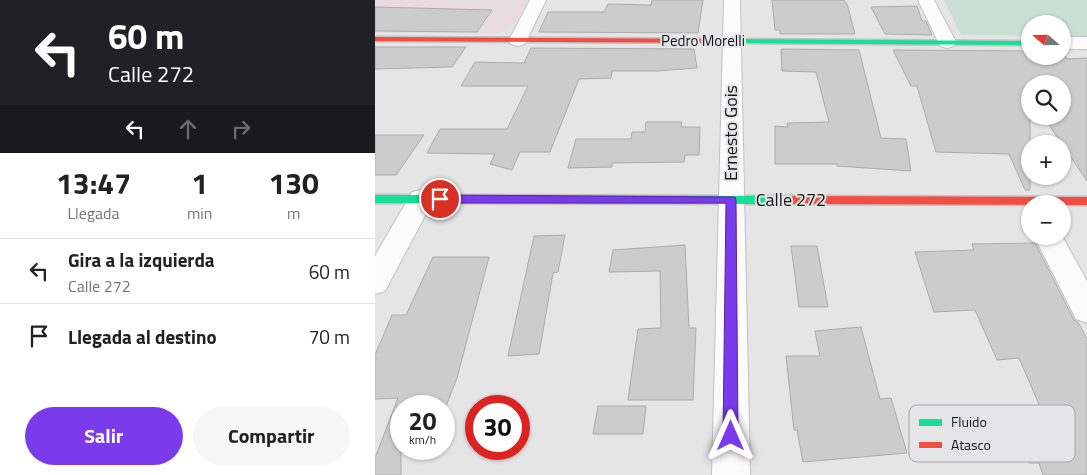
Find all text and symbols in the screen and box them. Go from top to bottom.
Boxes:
text: 60 m [108,9,184,63]
north arrow [1021,15,1071,65]
map controls [1021,15,1071,245]
icon: left [25,20,90,85]
street label: Pedro Morelli [661,29,745,52]
text: Calle 272 [108,57,194,91]
button: search [1021,75,1071,125]
street label: Ernesto Gois [717,85,744,181]
icon: left [121,115,149,143]
icon: ahead [174,115,202,143]
icon: right [227,115,255,143]
button: + [1021,135,1071,185]
text: 13:47 [56,160,131,206]
text: 1 [191,160,208,206]
text: 130 [269,160,319,206]
pin [419,178,461,220]
icon: arrive [426,185,454,213]
street label: Calle 272 [756,186,826,213]
button: − [1021,195,1071,245]
text: Llegada [67,201,120,225]
text: min [187,201,212,225]
text: m [287,201,300,225]
text: Gira a la izquierda [68,245,215,274]
icon: left [25,257,53,285]
text: 60 m [309,257,350,286]
text: Calle 272 [68,274,131,298]
icon: arrive [25,322,53,350]
text: Llegada al destino [68,322,217,351]
text: 70 m [309,322,350,351]
speed limit sign: 30 [465,395,530,460]
text: 20 [408,402,437,440]
legend [909,405,1075,462]
button: Salir [25,407,183,465]
button: Compartir [193,407,350,465]
position arrow [704,409,756,461]
text: Fluido [951,411,987,432]
text: km/h [409,430,436,449]
text: Atasco [951,434,991,455]

